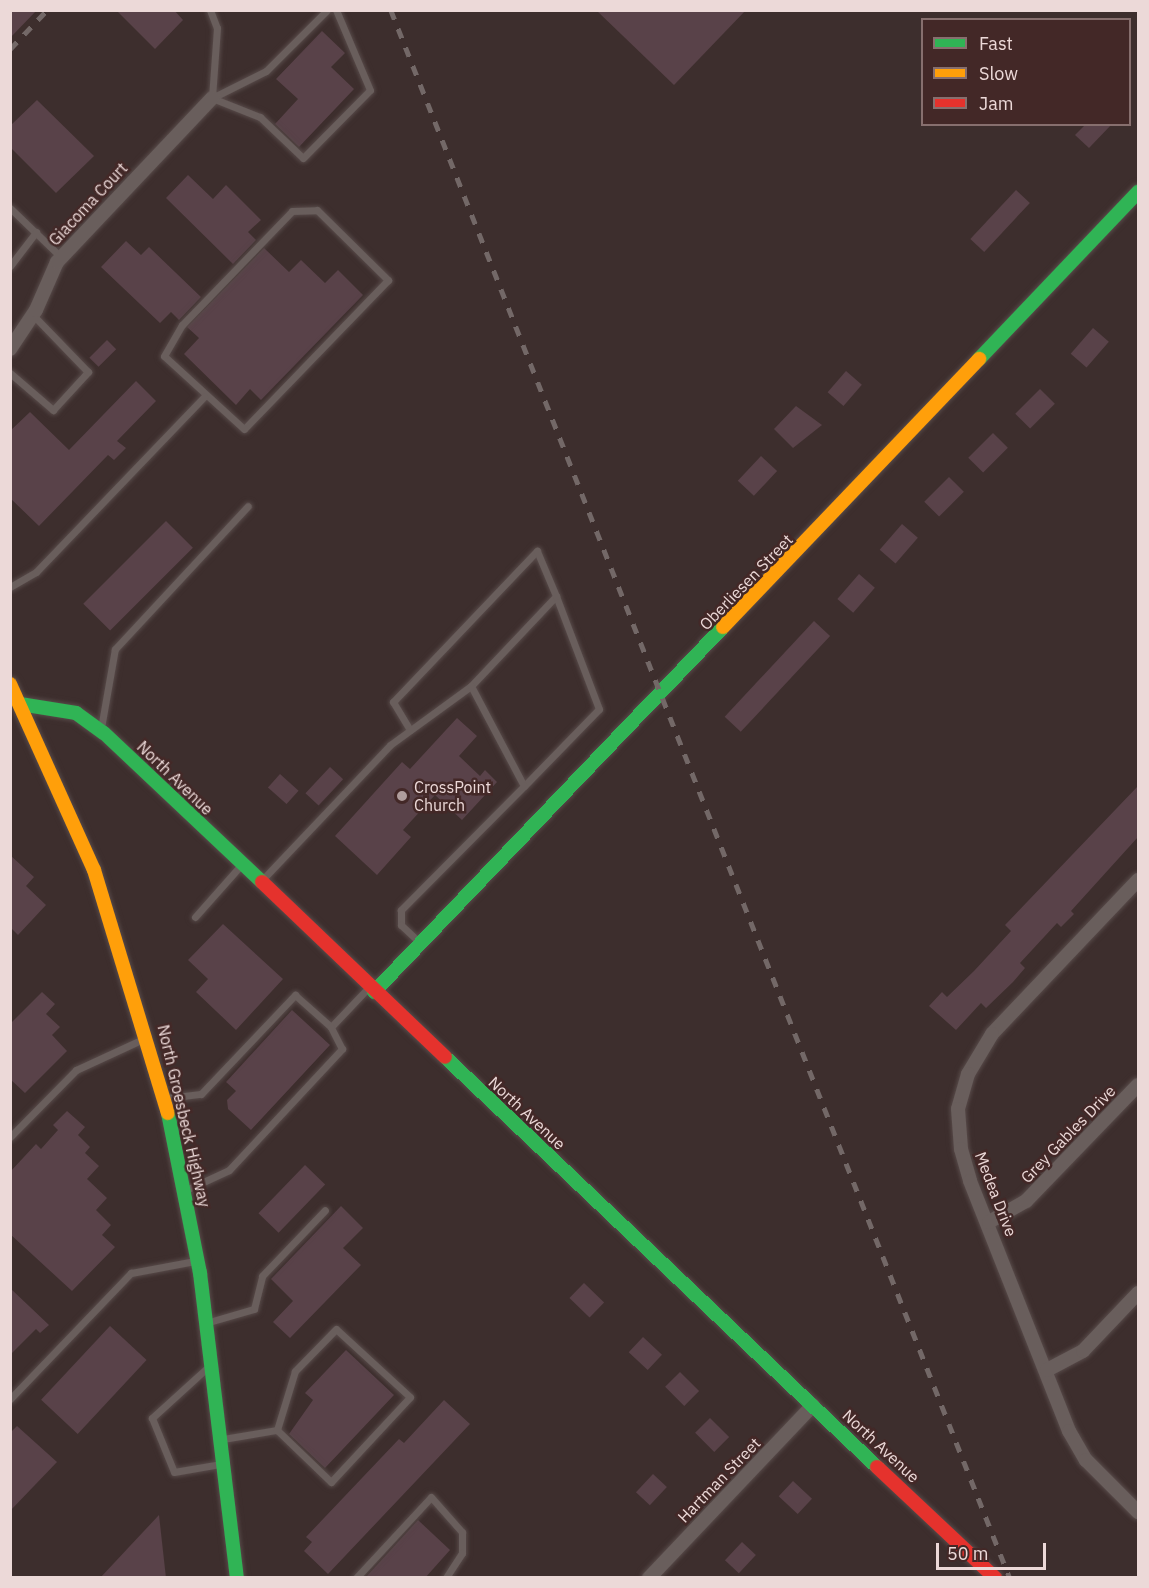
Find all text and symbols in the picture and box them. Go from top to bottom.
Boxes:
legend [921,18,1131,126]
text: Fast [979,32,1013,55]
text: Slow [979,62,1018,85]
text: Jam [979,92,1014,115]
street label: Giacoma Court [45,159,131,249]
street label: Oberliesen Street [695,530,797,634]
street label: North Avenue [133,737,217,819]
place label: CrossPoint Church [414,777,491,815]
marker: CrossPoint Church [395,789,409,803]
street label: North Groesbeck Highway [154,1023,214,1209]
street label: North Avenue [485,1073,569,1153]
street label: Grey Gables Drive [1017,1081,1119,1187]
street label: Medea Drive [971,1149,1021,1239]
street label: North Avenue [839,1406,923,1486]
street label: Hartman Street [674,1434,764,1526]
scale bar [939,1531,1048,1569]
text: 50 m [947,1542,989,1565]

